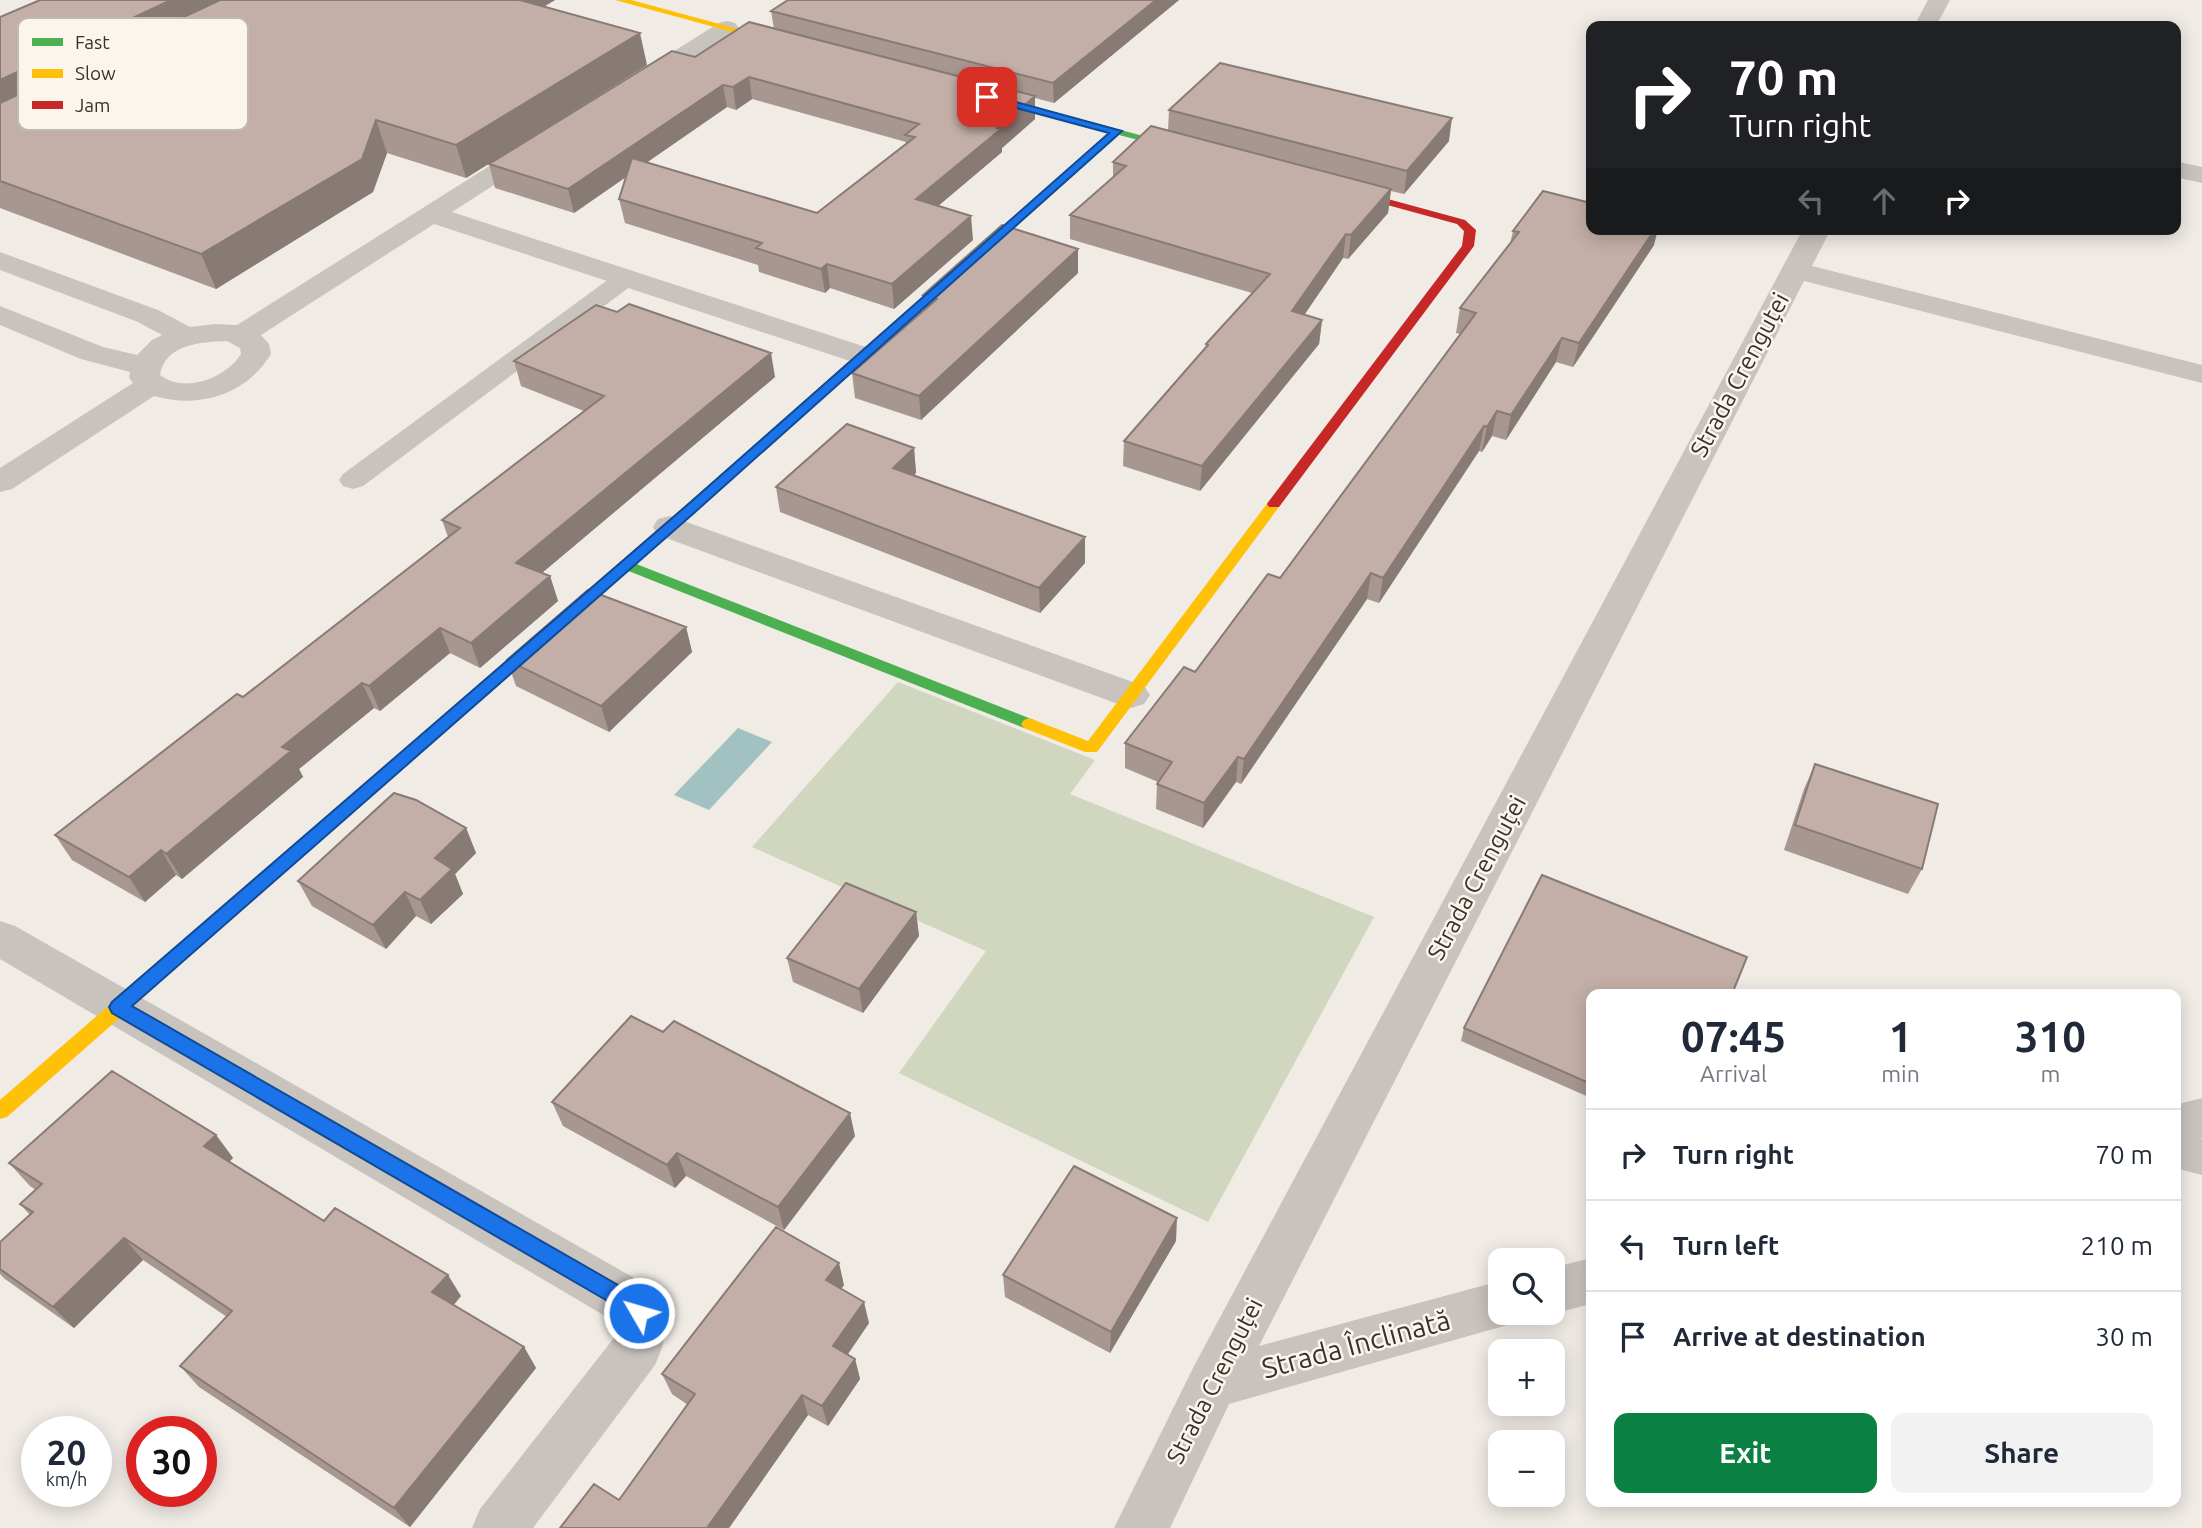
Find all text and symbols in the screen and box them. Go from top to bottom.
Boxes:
legend [18,18,248,130]
text: Fast [75,31,110,53]
icon: right [1614,49,1705,140]
text: 70 m [1729,49,1838,104]
text: Slow [75,62,116,84]
pin [957,67,1017,127]
icon: arrive [968,78,1006,116]
text: Jam [75,94,111,116]
text: Turn right [1729,107,1871,143]
icon: left [1792,182,1830,220]
icon: ahead [1865,182,1903,220]
icon: right [1938,182,1976,220]
street label: Strada Crenguței [1685,288,1794,461]
street label: Strada Crenguței [1422,791,1531,964]
text: 07:45 [1681,1013,1786,1060]
text: 1 [1889,1013,1912,1060]
text: 310 [2015,1013,2086,1060]
text: Arrival [1700,1061,1767,1086]
text: min [1881,1061,1920,1086]
text: m [2040,1061,2060,1086]
icon: right [1614,1136,1652,1174]
text: Turn right [1673,1140,1794,1169]
text: 70 m [2095,1140,2153,1169]
icon: left [1614,1227,1652,1265]
text: Turn left [1673,1231,1779,1260]
text: 210 m [2081,1231,2153,1260]
map controls [1488,1248,1565,1507]
button: search [1488,1248,1565,1325]
position arrow [602,1276,676,1350]
street label: Strada Crenguței [1161,1294,1268,1468]
street label: Strada Înclinată [1258,1302,1454,1384]
icon: arrive [1614,1318,1652,1356]
text: Arrive at destination [1673,1322,1926,1351]
text: 30 m [2095,1322,2153,1351]
button: + [1488,1339,1565,1416]
button: Exit [1614,1413,1877,1493]
button: Share [1891,1413,2153,1493]
speed limit sign: 30 [126,1416,217,1507]
button: − [1488,1430,1565,1507]
text: 20 [47,1432,86,1472]
text: km/h [46,1469,87,1489]

